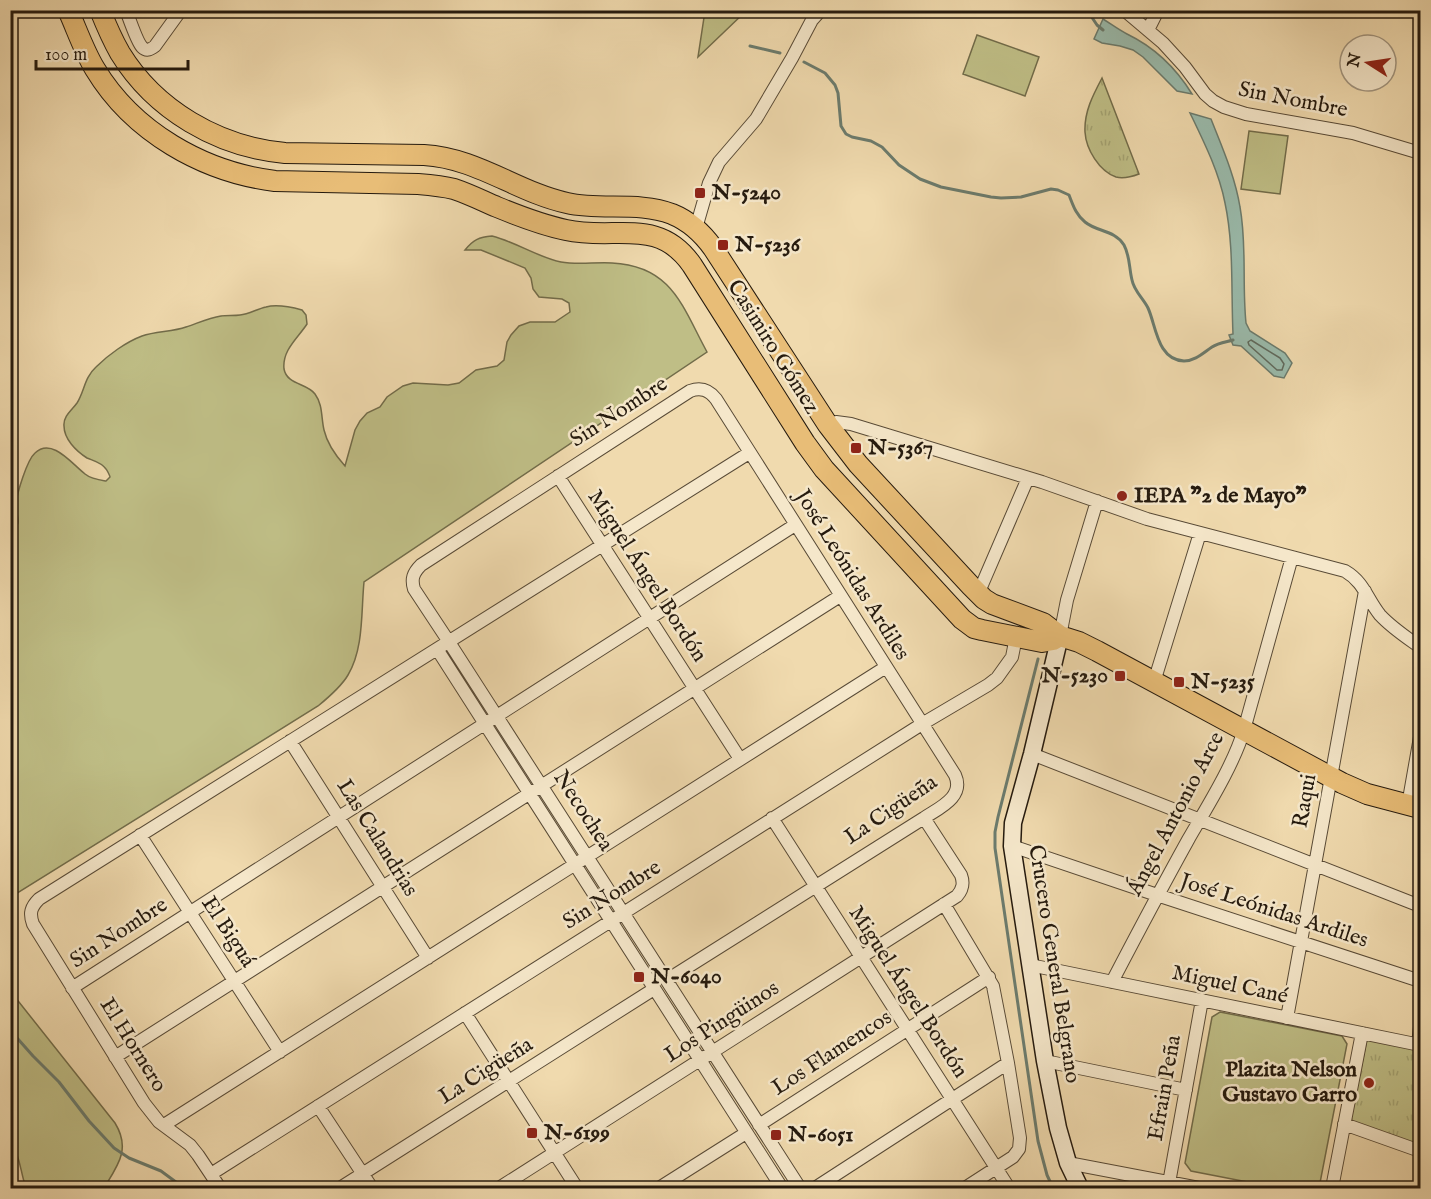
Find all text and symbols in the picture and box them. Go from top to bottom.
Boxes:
scale bar [36,33,188,71]
north arrow [1338,33,1398,93]
text: 100 m [45,44,87,67]
text: N [1344,51,1367,70]
street label: Sin Nombre [1236,76,1350,124]
place label: N-5240 [711,179,781,207]
marker: N-5240 [693,186,707,200]
place label: N-5236 [734,231,802,259]
marker: N-5236 [716,238,730,252]
street label: Casimiro Gómez [721,275,825,419]
street label: Sin Nombre [565,370,673,454]
place label: N-5367 [867,434,933,462]
marker: N-5367 [849,441,863,455]
street label: José Leónidas Ardiles [787,482,916,666]
place label: IEPA "2 de Mayo" [1134,482,1306,510]
street label: Miguel Ángel Bordón [581,485,713,668]
marker: IEPA "2 de Mayo" [1115,489,1129,503]
place label: N-5230 [1041,662,1108,690]
place label: N-5235 [1190,668,1255,696]
marker: N-5230 [1113,669,1127,683]
marker: N-5235 [1172,675,1186,689]
street label: Ángel Antonio Arce [1120,727,1231,902]
street label: Necochea [547,765,620,857]
street label: La Cigüeña [839,768,943,851]
street label: Raqui [1286,772,1324,830]
street label: Las Calandrias [330,774,424,902]
street label: Crucero General Belgrano [1021,843,1087,1085]
street label: Sin Nombre [558,854,666,936]
street label: José Leónidas Ardiles [1174,866,1372,955]
street label: Sin Nombre [65,891,173,975]
street label: El Biguá [195,891,262,973]
street label: Miguel Ángel Bordón [842,901,974,1084]
street label: Miguel Cané [1169,959,1291,1011]
place label: N-6040 [650,963,722,991]
marker: N-6040 [632,970,646,984]
street label: Los Pingüinos [659,975,785,1069]
street label: El Hornero [93,993,173,1098]
street label: Los Flamencos [767,1004,897,1102]
street label: La Cigüeña [434,1031,539,1111]
street label: Efrain Peña [1142,1032,1188,1143]
place label: Plazita Nelson Gustavo Garro [1222,1056,1357,1109]
marker: Plazita Nelson Gustavo Garro [1362,1076,1376,1090]
place label: N-6199 [543,1119,610,1147]
place label: N-6051 [787,1121,854,1149]
marker: N-6199 [525,1126,539,1140]
marker: N-6051 [769,1128,783,1142]

